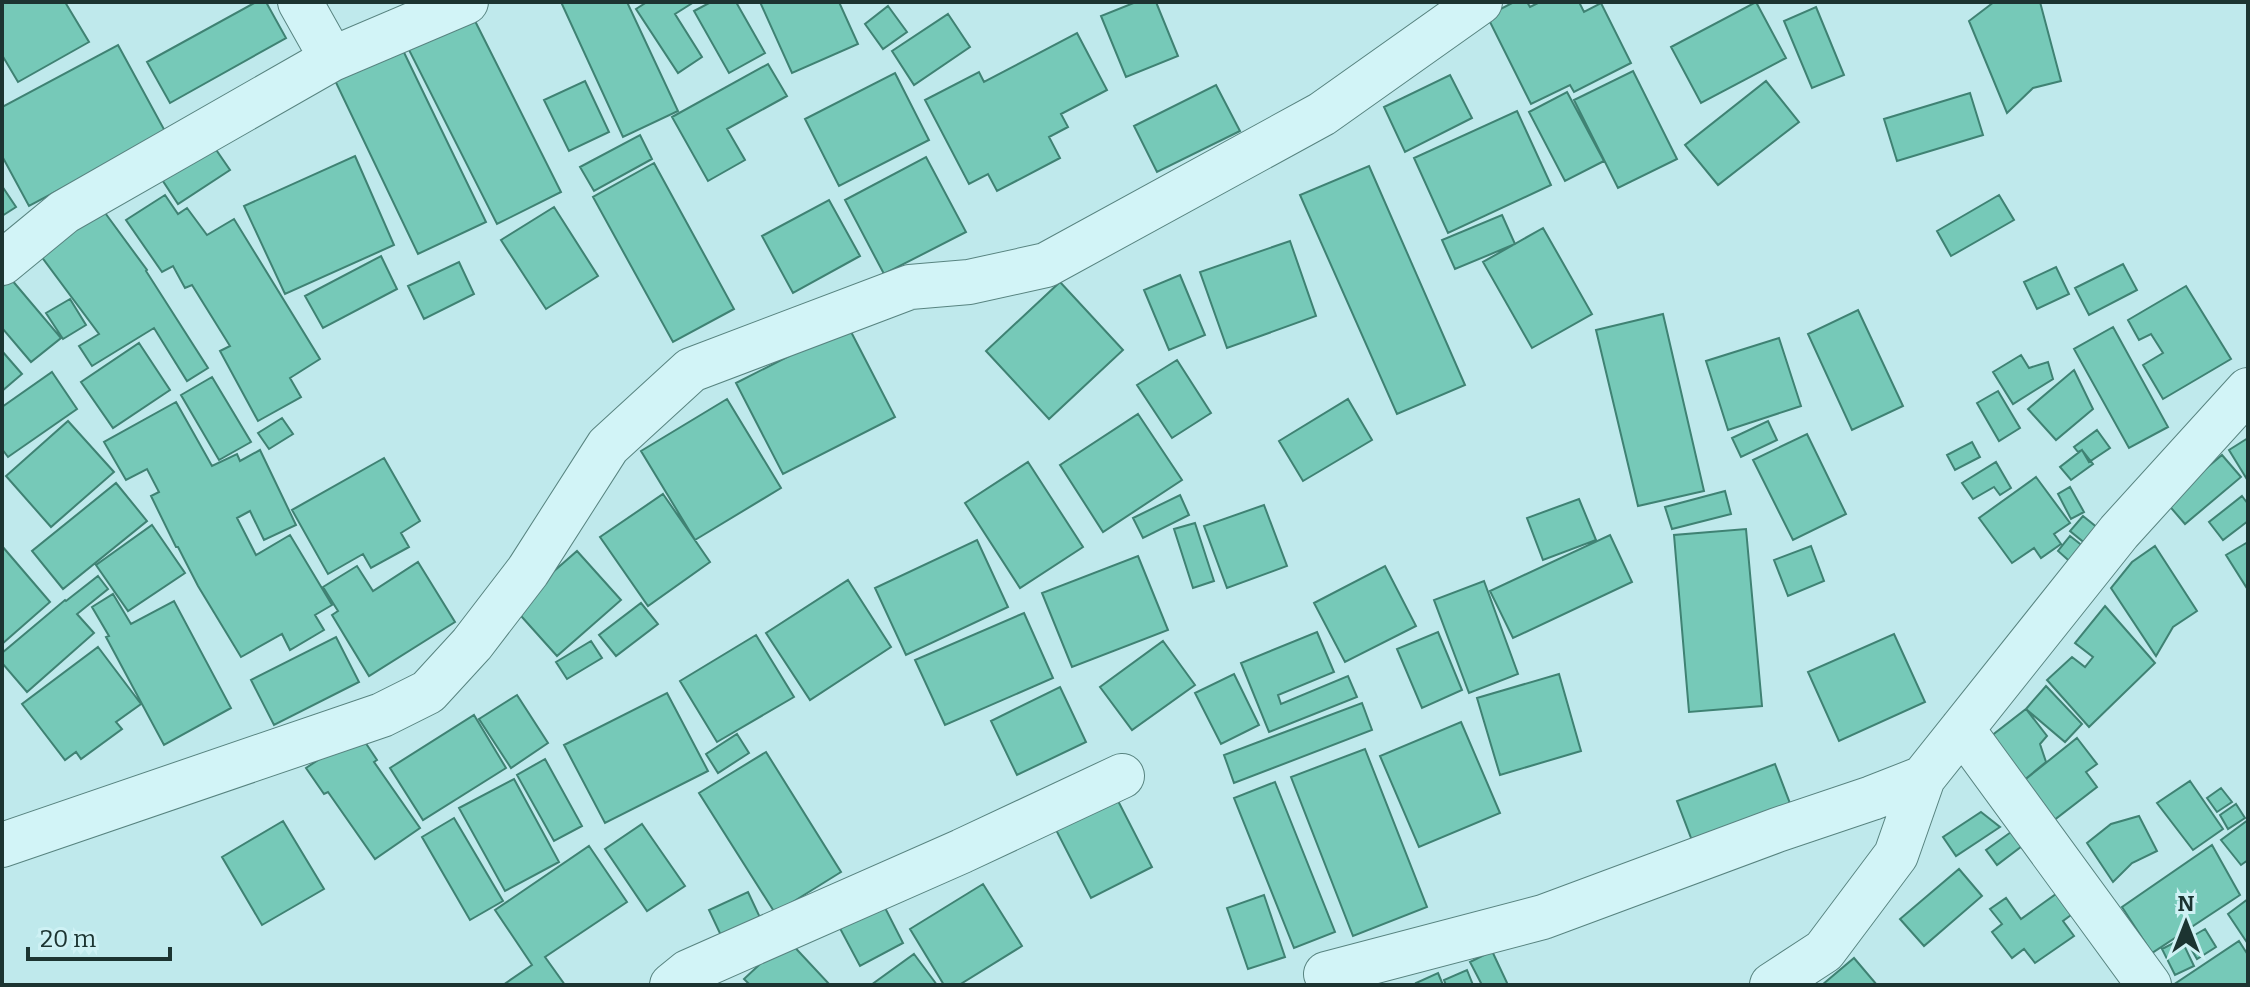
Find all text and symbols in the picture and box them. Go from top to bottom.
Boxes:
north arrow [2146,883,2226,963]
text: N [2178,890,2195,917]
scale bar [28,911,170,961]
text: 20 m [40,925,96,953]

